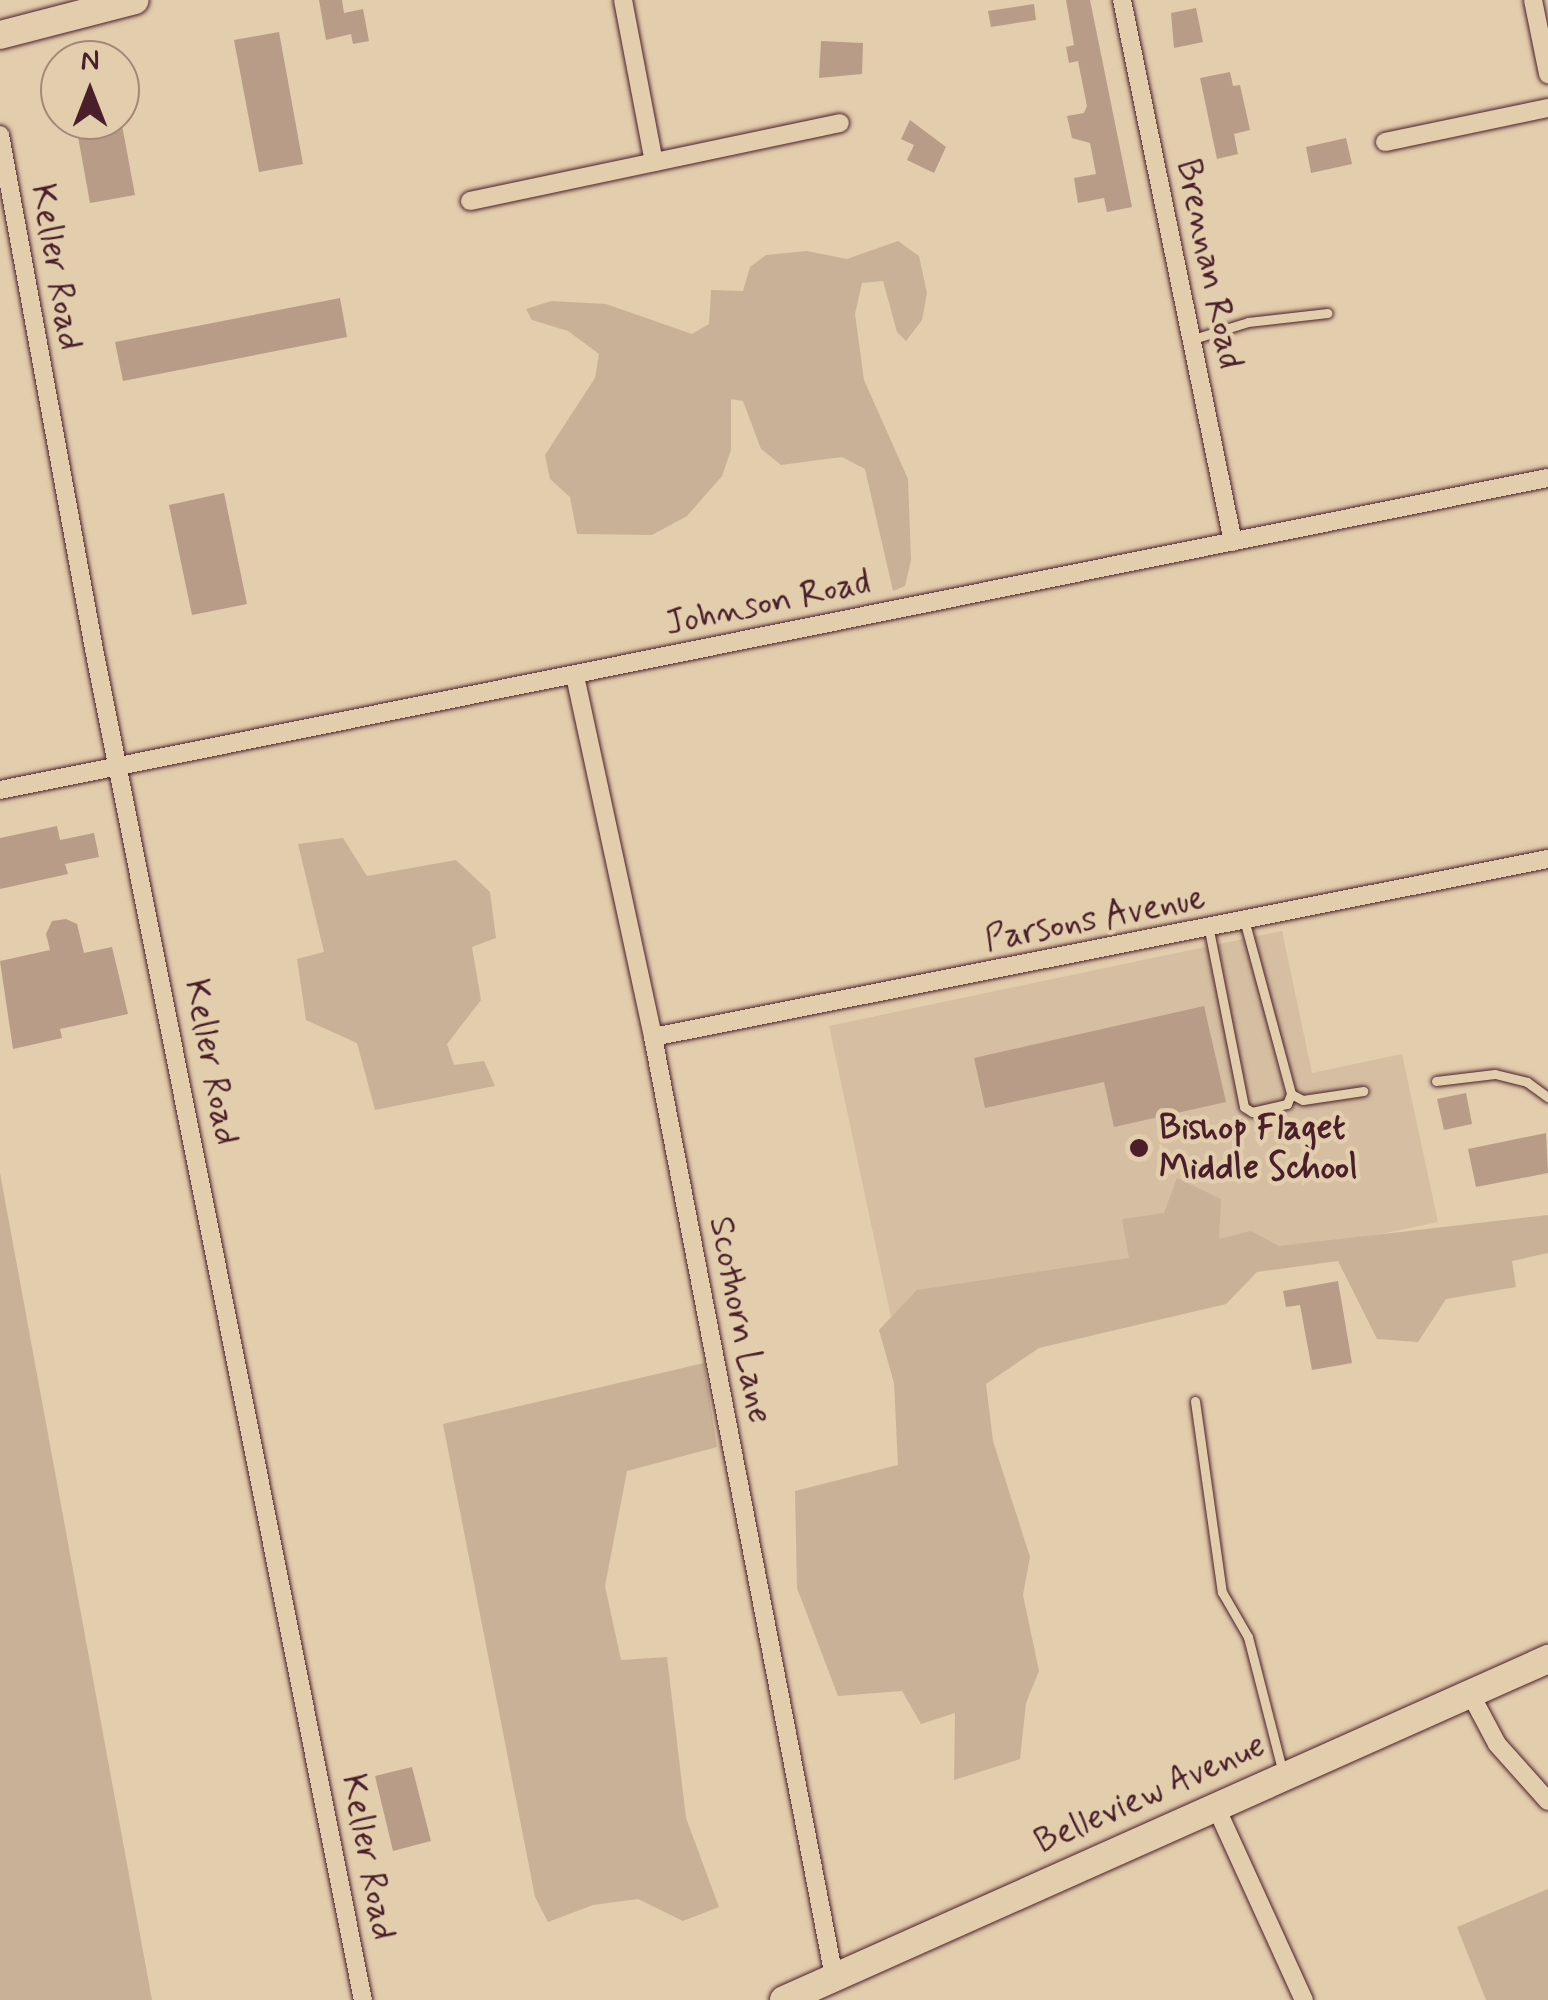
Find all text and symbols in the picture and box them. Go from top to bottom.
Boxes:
north arrow [40,40,140,140]
text: N [81,43,99,80]
street label: Brennan Road [1166,156,1252,372]
street label: Keller Road [21,180,91,354]
street label: Johnson Road [662,561,874,645]
street label: Parsons Avenue [977,876,1213,962]
street label: Keller Road [174,975,248,1149]
place label: Bishop Flaget Middle School [1159,1107,1359,1189]
marker: Bishop Flaget Middle School [1128,1137,1150,1159]
street label: Scothorn Lane [699,1212,781,1428]
street label: Belleview Avenue [1025,1723,1275,1865]
street label: Keller Road [331,1770,405,1944]

